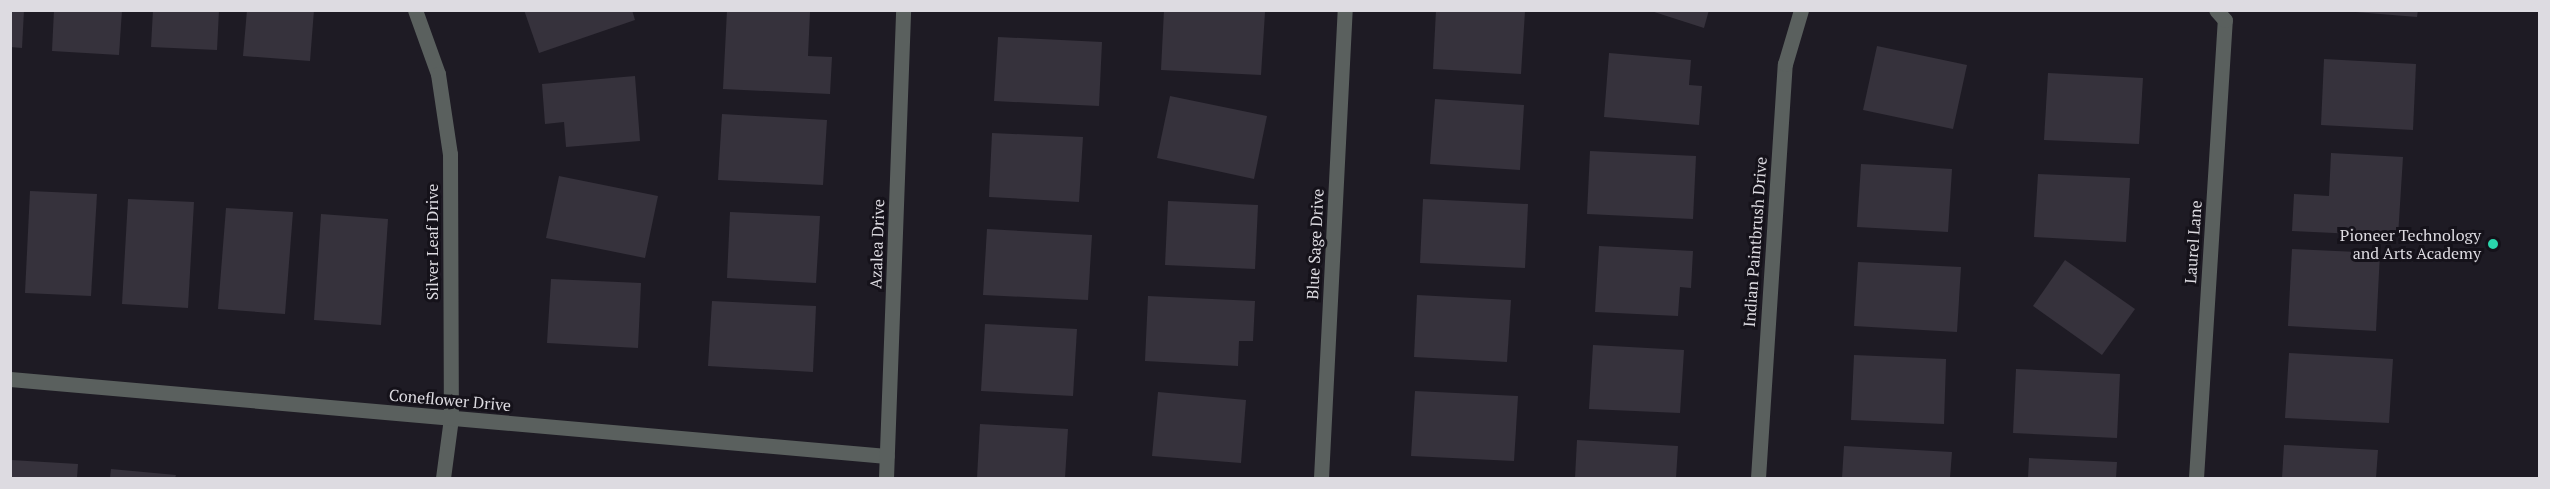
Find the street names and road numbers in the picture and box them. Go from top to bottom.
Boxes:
street label: Indian Paintbrush Drive [1739,156,1771,328]
street label: Silver Leaf Drive [422,184,442,300]
street label: Blue Sage Drive [1303,188,1327,300]
street label: Azalea Drive [866,199,888,289]
street label: Laurel Lane [2181,200,2205,284]
street label: Coneflower Drive [388,385,512,415]

